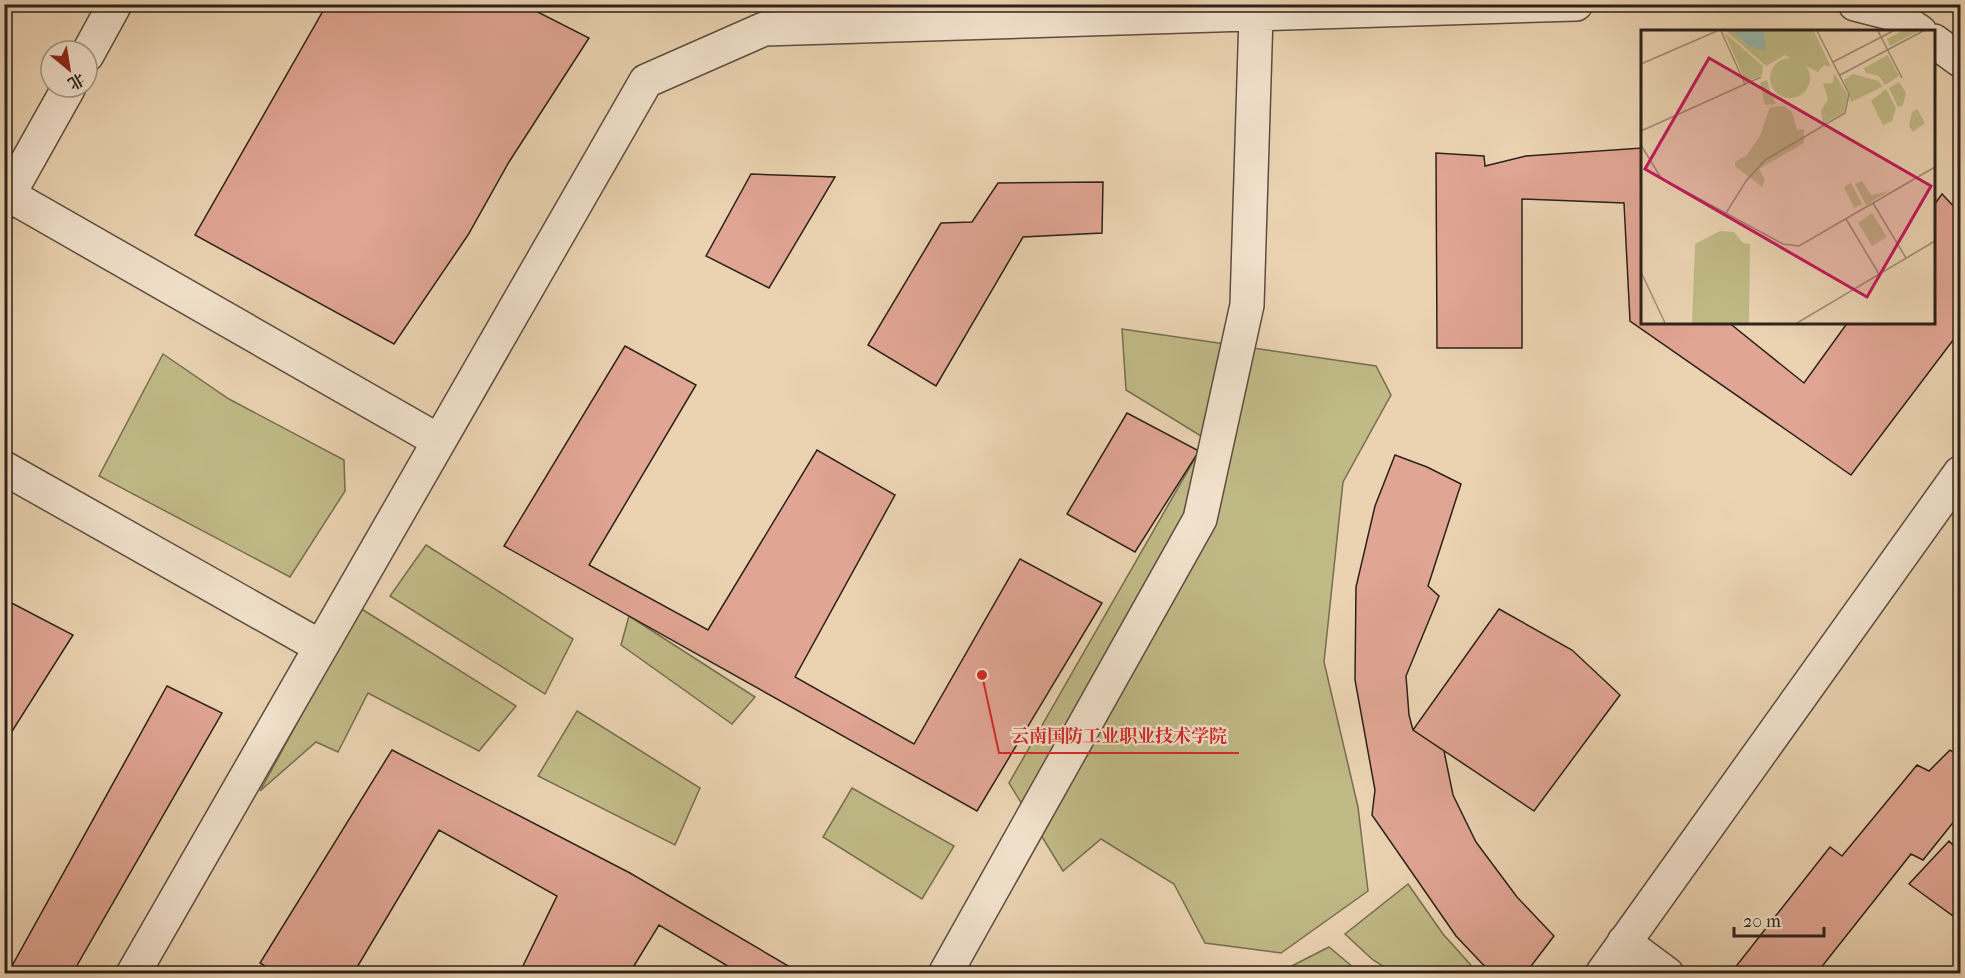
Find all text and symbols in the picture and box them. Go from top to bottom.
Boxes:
inset map [1641,30,1935,324]
north arrow [39,39,99,99]
text: 北 [65,69,88,94]
callout: 云南国防工业职业技术学院 [999,717,1239,753]
text: 云南国防工业职业技术学院 [1011,726,1227,747]
scale bar [1734,900,1824,938]
text: 20 m [1743,911,1781,932]

